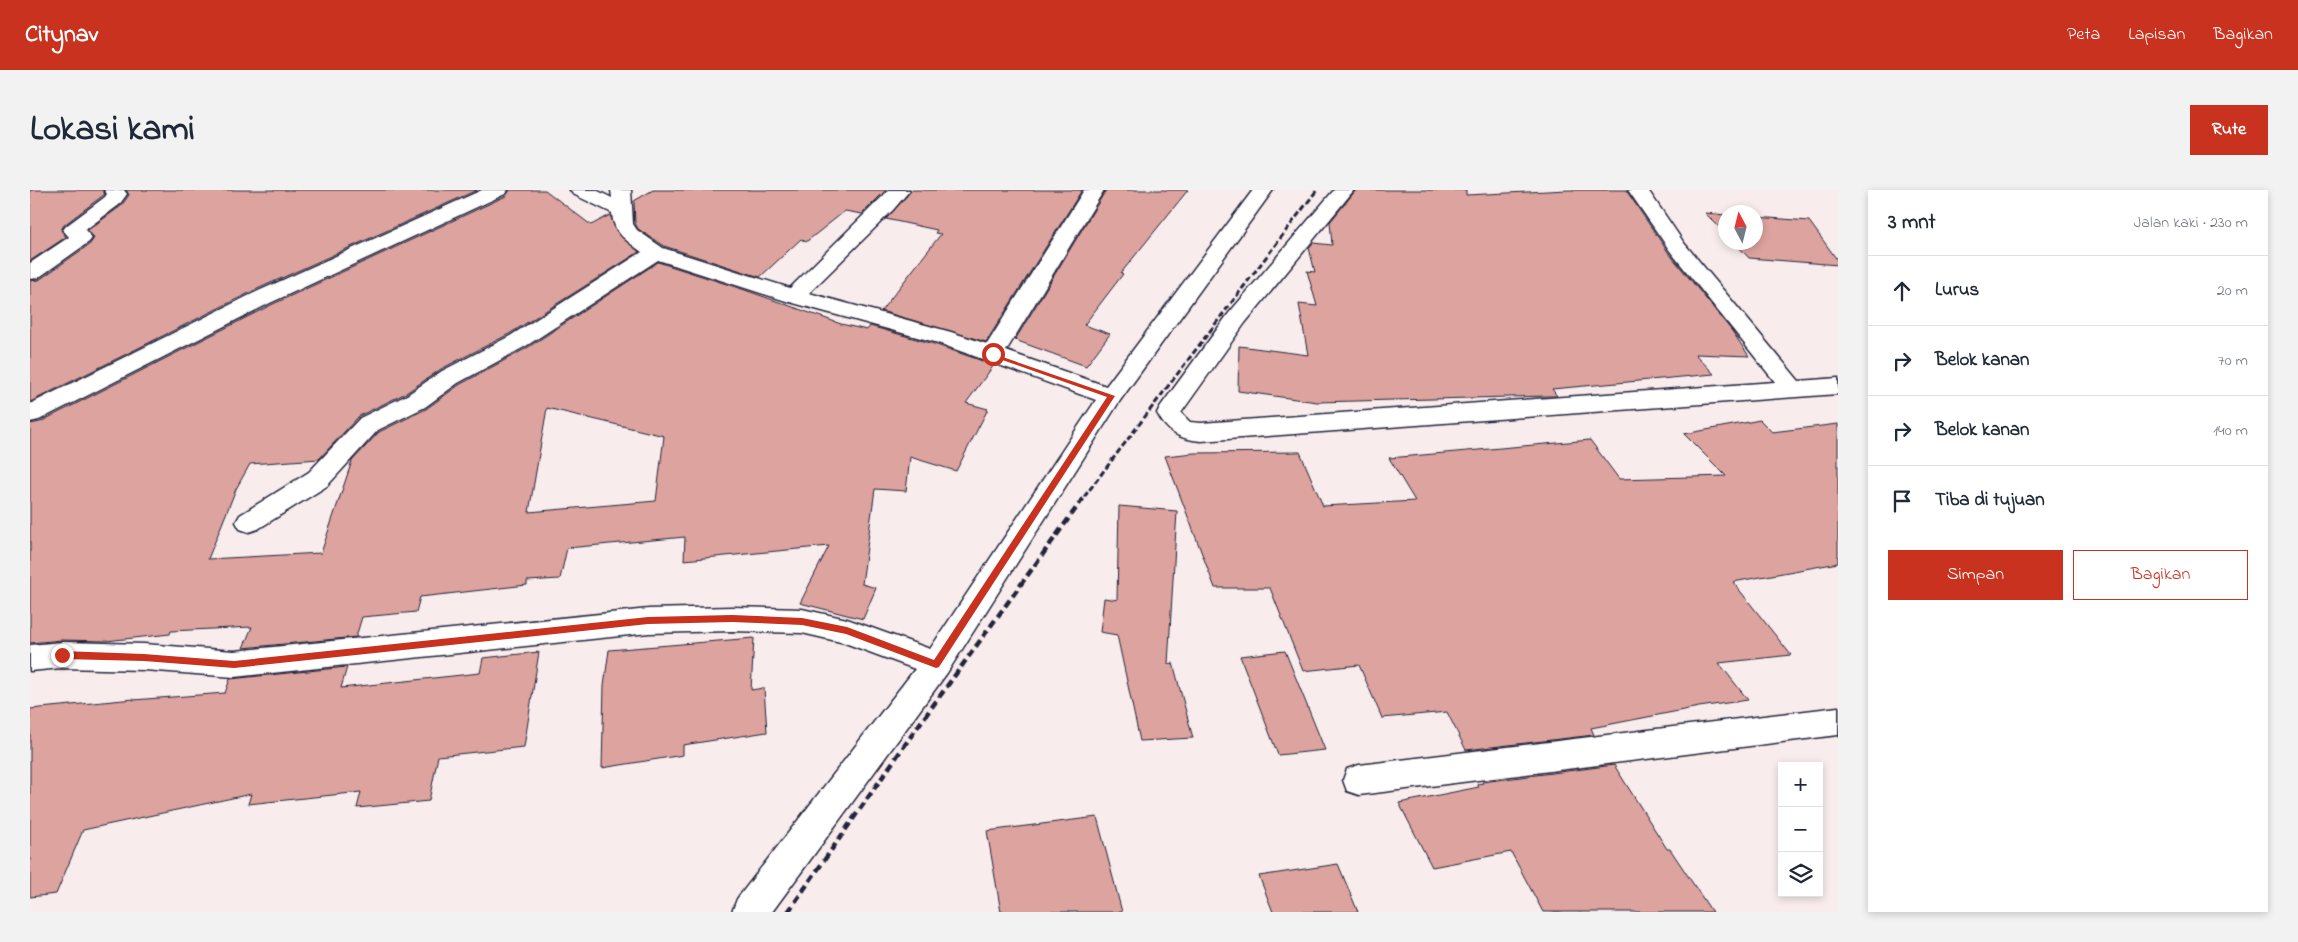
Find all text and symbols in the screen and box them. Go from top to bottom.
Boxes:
text: Citynav [25,18,98,53]
text: Peta [2067,22,2100,48]
text: Lapisan [2128,22,2185,48]
text: Bagikan [2213,22,2273,48]
text: Lokasi kami [30,105,195,156]
button: Rute [2190,105,2268,155]
north arrow [1718,205,1763,250]
text: 3 mnt [1888,208,1936,238]
text: Jalan kaki · 230 m [2134,211,2248,235]
icon: ahead [1888,277,1916,305]
text: Lurus [1935,277,1979,304]
text: 20 m [2217,279,2248,303]
route start [982,343,1005,366]
icon: right [1888,347,1916,375]
text: Belok kanan [1935,347,2029,374]
text: 70 m [2218,349,2248,373]
icon: right [1888,417,1916,445]
text: Belok kanan [1935,417,2029,444]
text: 140 m [2213,419,2248,443]
icon: arrive [1888,487,1916,515]
text: Tiba di tujuan [1935,487,2045,514]
button: Simpan [1888,550,2063,600]
button: Bagikan [2073,550,2248,600]
route end [51,644,74,667]
map controls [1778,762,1823,897]
button: + [1778,762,1823,807]
button: − [1778,807,1823,852]
button: layers [1778,852,1823,897]

